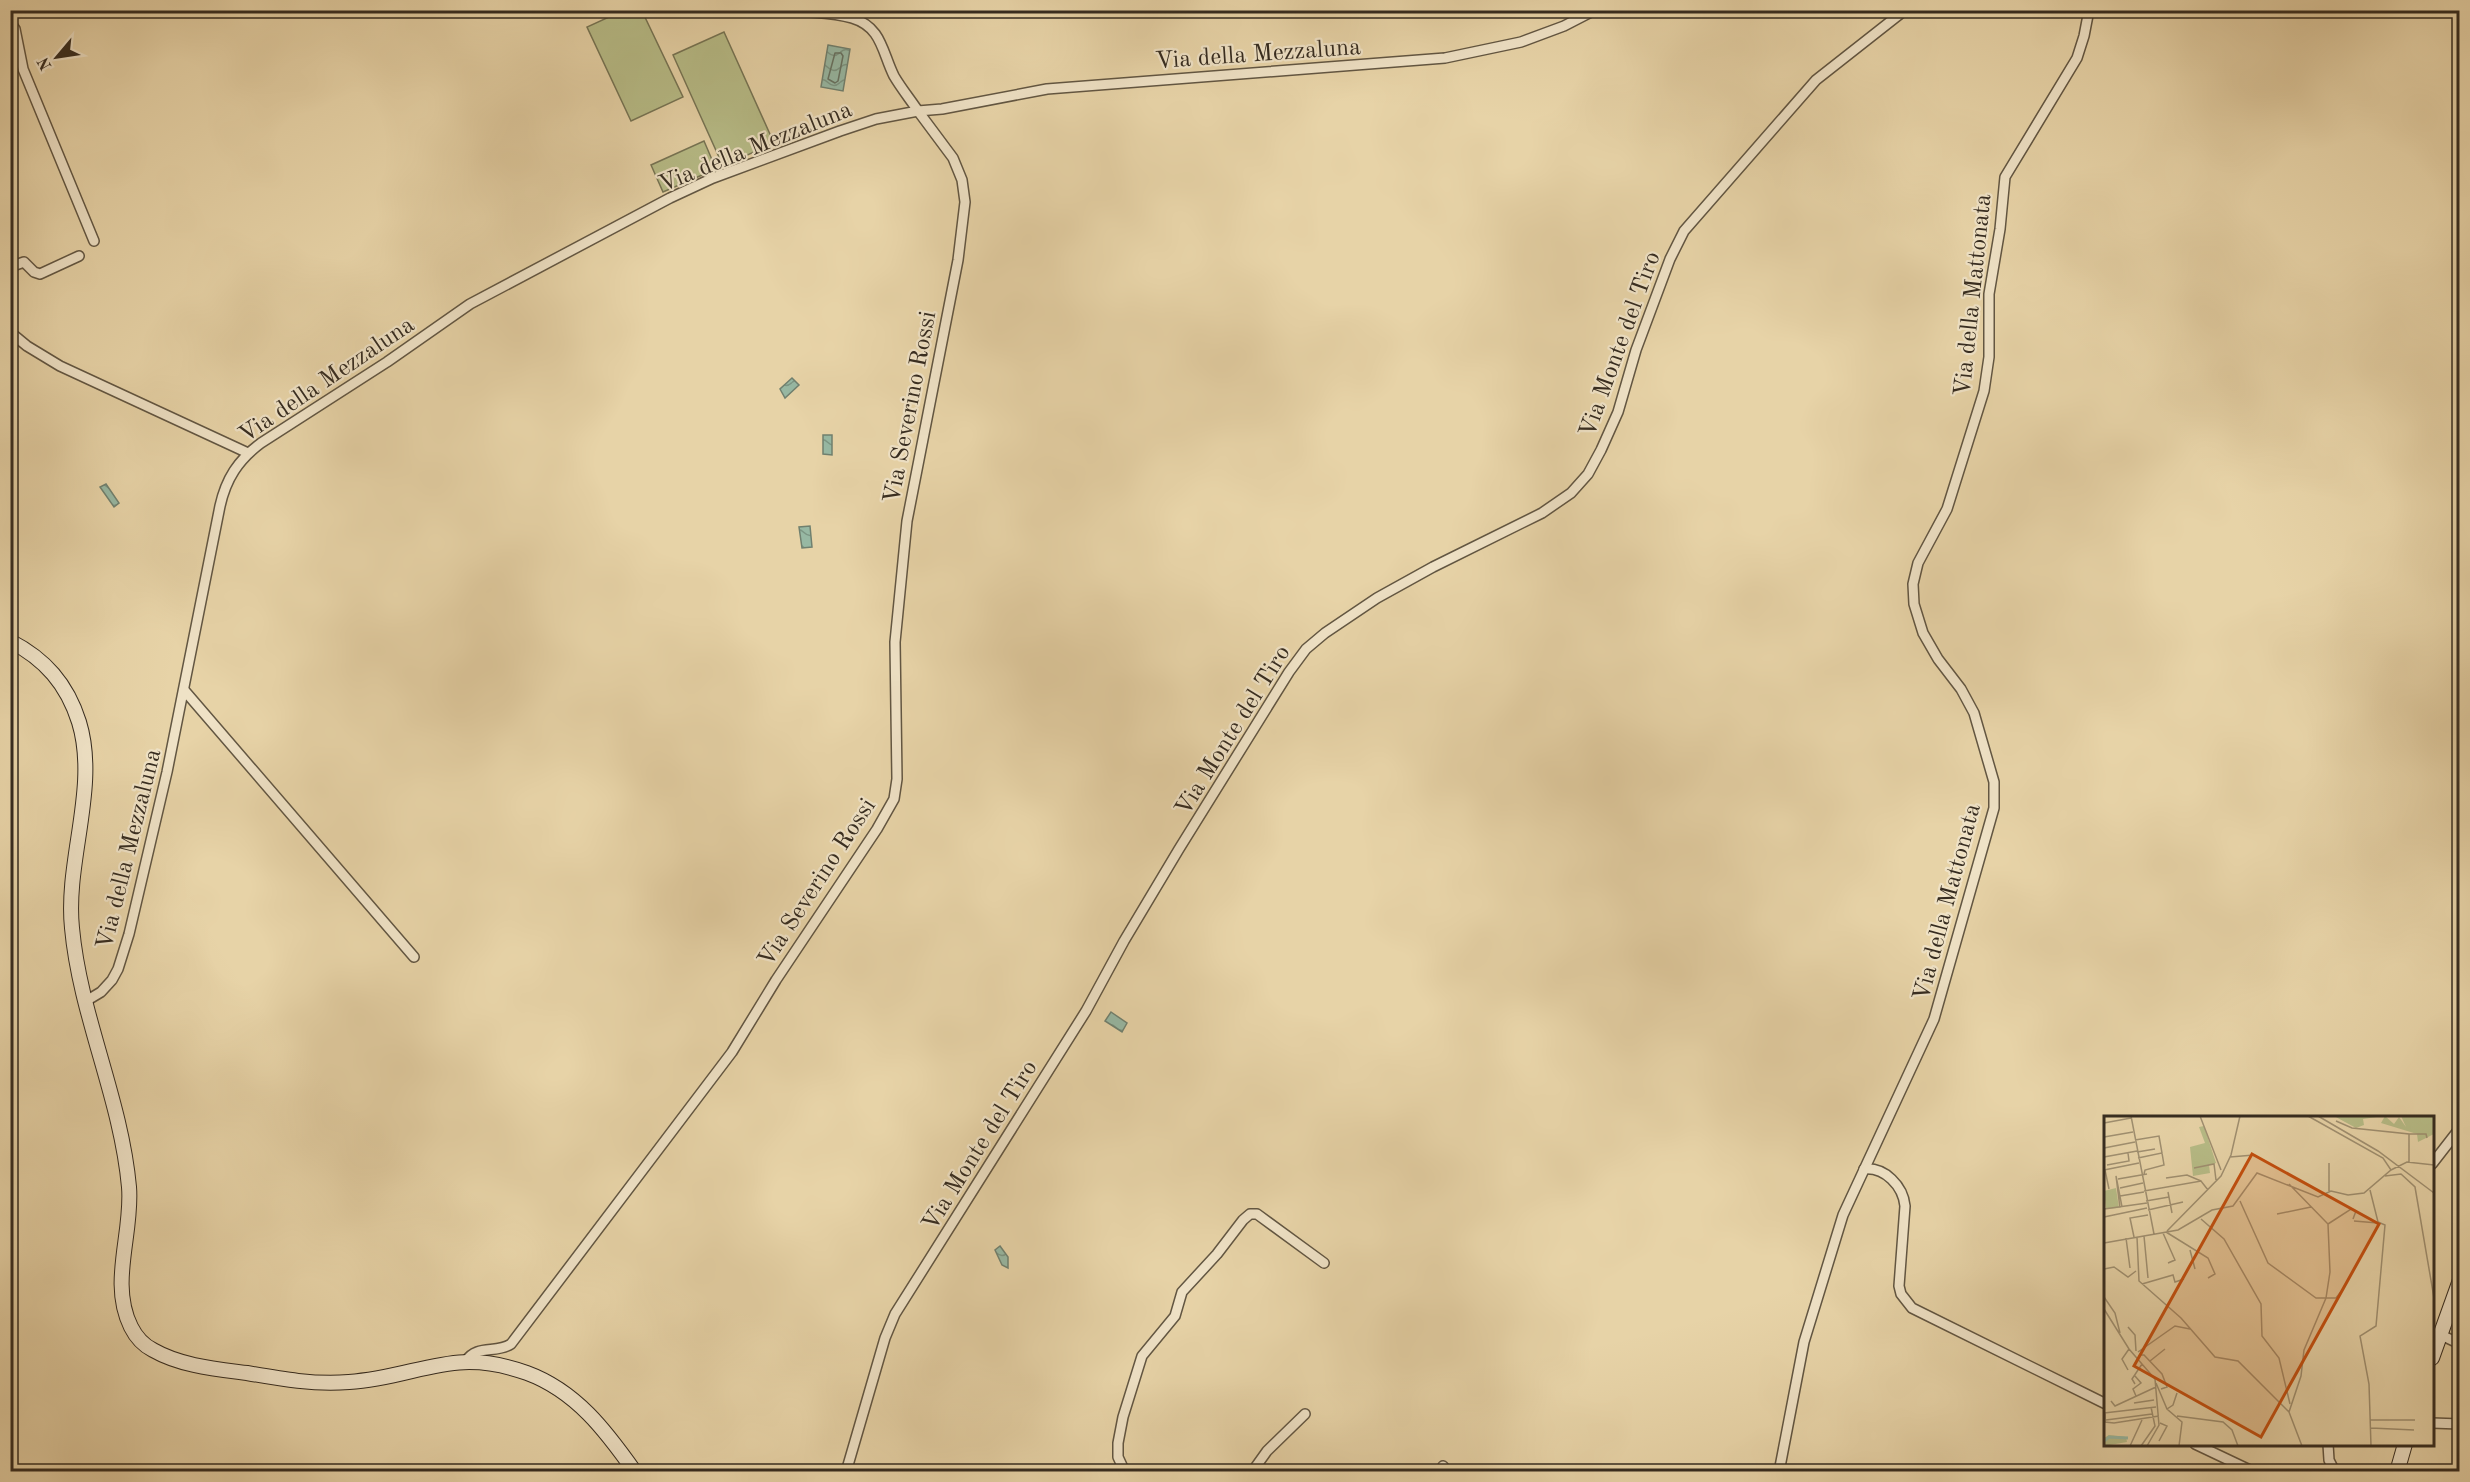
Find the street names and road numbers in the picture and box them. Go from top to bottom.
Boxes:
street label: Via della Mezzaluna [1155,36,1362,74]
street label: Via della Mezzaluna [656,98,856,198]
street label: Via della Mattonata [1951,193,1997,398]
street label: Via Monte del Tiro [1576,249,1666,441]
street label: Via Severino Rossi [881,309,941,506]
street label: Via della Mezzaluna [235,313,419,448]
street label: Via Monte del Tiro [1172,642,1296,820]
street label: Via della Mezzaluna [93,747,167,952]
street label: Via Severino Rossi [754,795,881,972]
street label: Via della Mattonata [1910,801,1986,1004]
street label: Via Monte del Tiro [919,1057,1043,1235]

